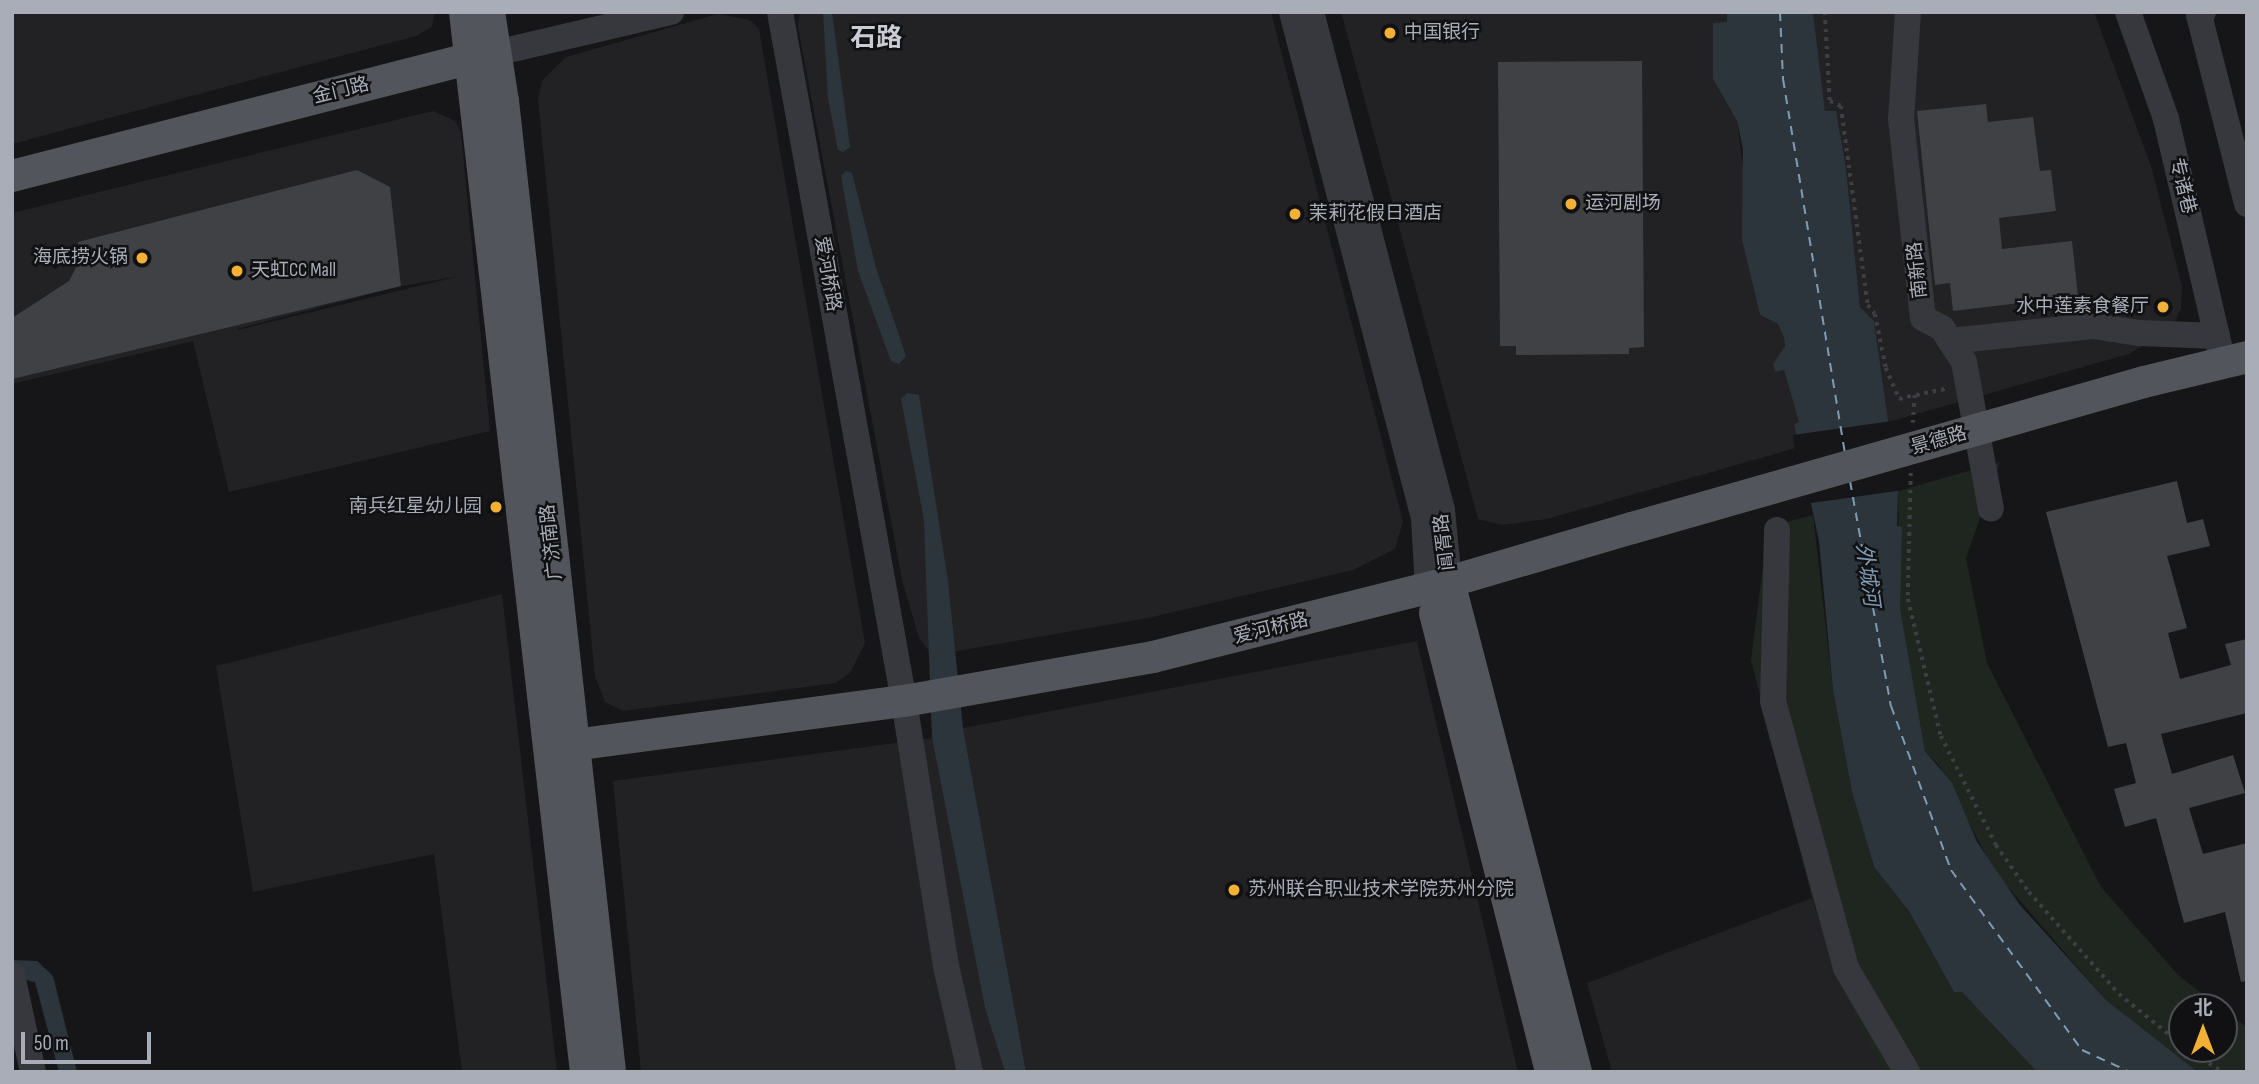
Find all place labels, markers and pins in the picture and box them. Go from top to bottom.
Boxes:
place label: 中国银行 [1404,22,1480,44]
marker: 中国银行 [1382,25,1398,41]
place label: 运河剧场 [1585,193,1661,215]
marker: 运河剧场 [1563,196,1579,212]
place label: 茉莉花假日酒店 [1309,203,1442,225]
marker: 茉莉花假日酒店 [1287,206,1303,222]
place label: 海底捞火锅 [33,247,128,269]
marker: 海底捞火锅 [134,250,150,266]
place label: 天虹CC Mall [251,260,336,282]
marker: 天虹CC Mall [229,263,245,279]
place label: 水中莲素食餐厅 [2016,296,2149,318]
marker: 水中莲素食餐厅 [2155,299,2171,315]
place label: 南兵红星幼儿园 [349,496,482,518]
marker: 南兵红星幼儿园 [488,499,504,515]
place label: 苏州联合职业技术学院苏州分院 [1248,879,1514,901]
marker: 苏州联合职业技术学院苏州分院 [1226,882,1242,898]

